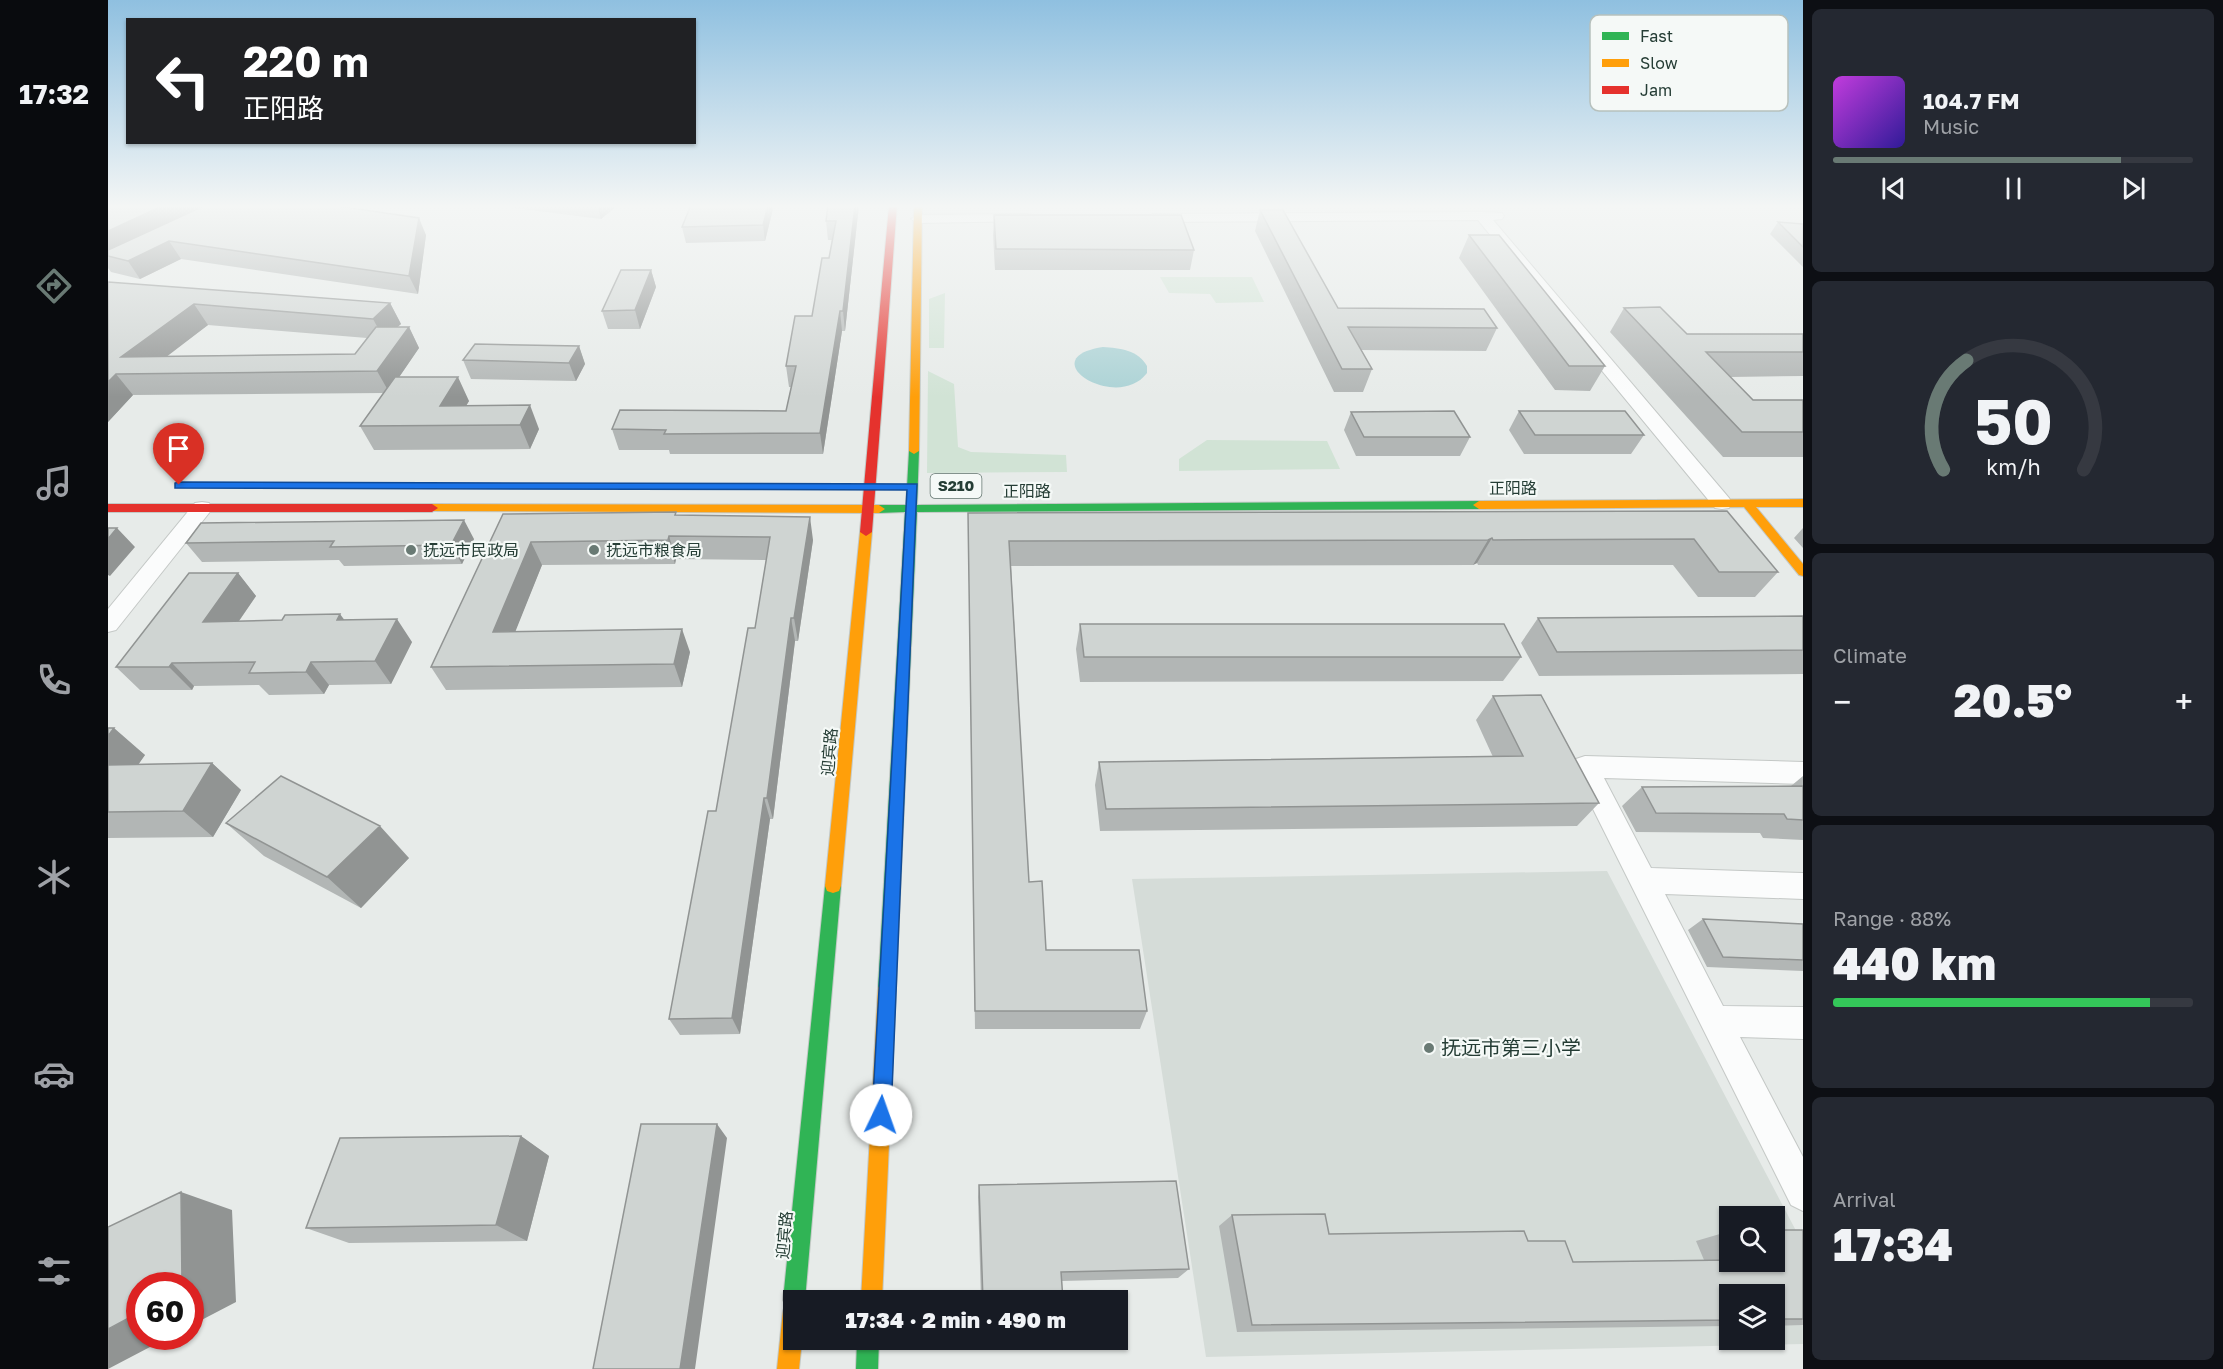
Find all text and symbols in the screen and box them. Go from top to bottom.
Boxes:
legend [1590,15,1788,111]
text: Fast [1640,26,1673,46]
text: 220 m [243,36,369,86]
icon: left [144,42,222,120]
text: Slow [1640,53,1678,73]
text: 17:32 [19,78,89,110]
text: Jam [1640,80,1672,100]
text: 104.7 FM [1923,87,2020,114]
text: 正阳路 [243,92,324,124]
text: Music [1923,114,1979,138]
icon: previous [1877,172,1910,205]
icon: pause [1997,172,2030,205]
icon: next [2117,172,2150,205]
icon: directions [33,265,75,307]
text: 50 [1974,383,2052,458]
pin [153,423,204,485]
icon: arrive [162,432,195,465]
text: km/h [1986,454,2040,480]
icon: music [33,462,75,504]
road number: S210 [930,474,982,498]
street label: 正阳路 [1489,478,1537,498]
street label: 正阳路 [1003,481,1051,501]
place label: 抚远市民政局 [423,540,519,560]
place label: 抚远市粮食局 [606,540,702,560]
marker: 抚远市民政局 [404,543,418,557]
marker: 抚远市粮食局 [587,543,601,557]
text: Climate [1833,643,1907,667]
icon: phone [33,659,75,701]
text: 20.5° [1954,673,2072,727]
text: − [1833,682,1851,721]
text: + [2175,682,2193,721]
street label: 迎宾路 [817,727,841,777]
icon: climate [33,856,75,898]
text: Range · 88% [1833,906,1951,930]
text: 440 km [1833,936,1996,990]
place label: 抚远市第三小学 [1441,1035,1581,1059]
marker: 抚远市第三小学 [1422,1041,1436,1055]
icon: car [33,1053,75,1095]
position arrow [849,1083,913,1147]
text: Arrival [1833,1187,1896,1211]
map controls [1719,1206,1785,1350]
button: search [1719,1206,1785,1272]
street label: 迎宾路 [772,1210,796,1260]
text: 17:34 [1833,1217,1953,1271]
icon: filters [33,1250,75,1292]
speed limit sign: 60 [126,1272,204,1350]
button: layers [1719,1284,1785,1350]
text: 17:34 · 2 min · 490 m [845,1306,1066,1333]

